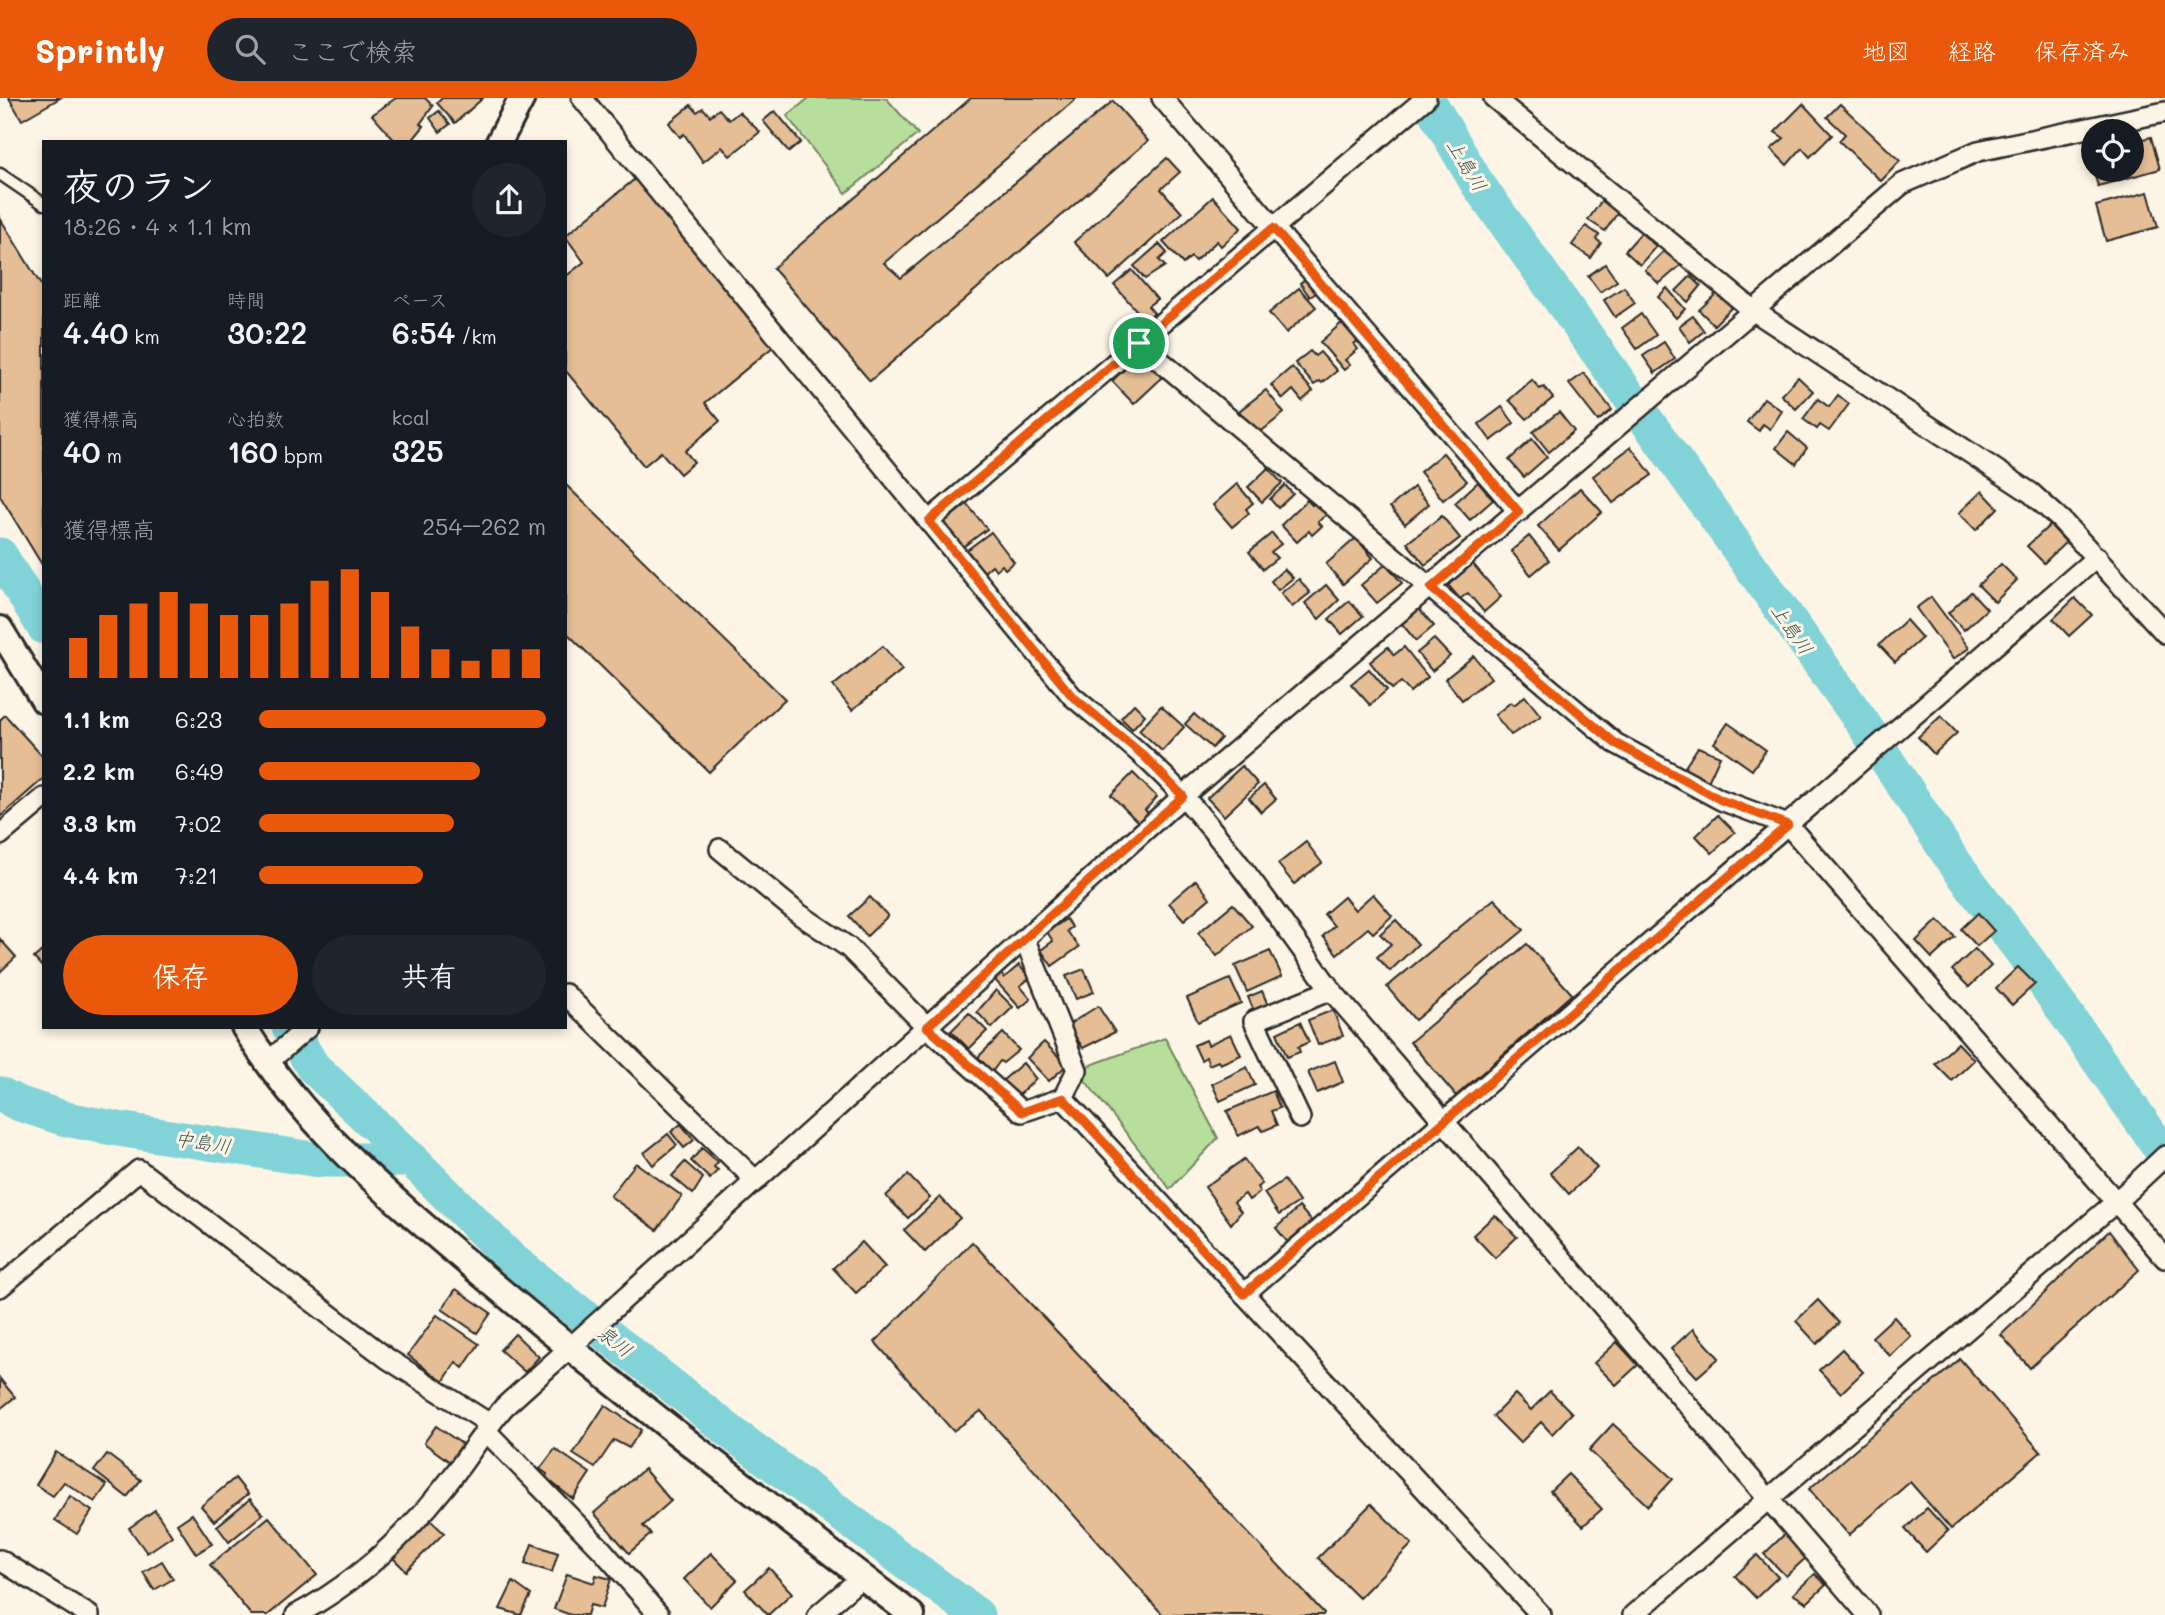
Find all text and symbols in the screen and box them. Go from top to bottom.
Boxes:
search box [207,18,697,81]
text: Sprintly [35,28,165,71]
icon: search [231,30,269,68]
text: ここで検索 [287,34,417,68]
text: 地図 [1862,35,1910,66]
text: 経路 [1948,35,1996,66]
text: 保存済み [2034,35,2130,66]
map controls [2081,119,2144,182]
button: locate [2081,119,2144,182]
water label: 上島川 [1442,134,1493,196]
text: 夜のラン [63,160,215,210]
button: share [472,163,546,237]
text: 18:26 · 4 × 1.1 km [63,211,252,241]
text: 距離 [63,287,101,312]
text: 時間 [227,287,265,312]
text: ペース [392,287,448,312]
text: 4.40 [63,312,128,352]
text: 30:22 [227,312,307,352]
text: 6:54 [392,312,455,352]
pin [1109,313,1169,373]
text: km [128,324,160,349]
text: /km [455,324,497,349]
icon: arrive [1120,324,1158,362]
text: kcal [392,405,430,430]
text: 獲得標高 [63,406,139,431]
text: 心拍数 [227,406,284,431]
text: 325 [392,430,444,470]
text: 40 [63,431,101,471]
text: 160 [227,431,278,471]
text: m [101,443,122,468]
text: bpm [278,443,323,468]
text: 254–262 m [422,511,546,541]
text: 獲得標高 [63,514,155,544]
water label: 上島川 [1766,598,1819,659]
text: 1.1 km [63,704,129,734]
text: 6:23 [175,704,222,734]
text: 2.2 km [63,756,135,786]
text: 6:49 [175,756,223,786]
text: 3.3 km [63,808,137,838]
text: 7:02 [175,808,222,838]
text: 4.4 km [63,860,138,890]
text: 7:21 [175,860,218,890]
button: 保存 [63,935,298,1015]
button: 共有 [312,935,546,1015]
water label: 中島川 [173,1125,233,1158]
water label: 泉川 [593,1319,638,1362]

